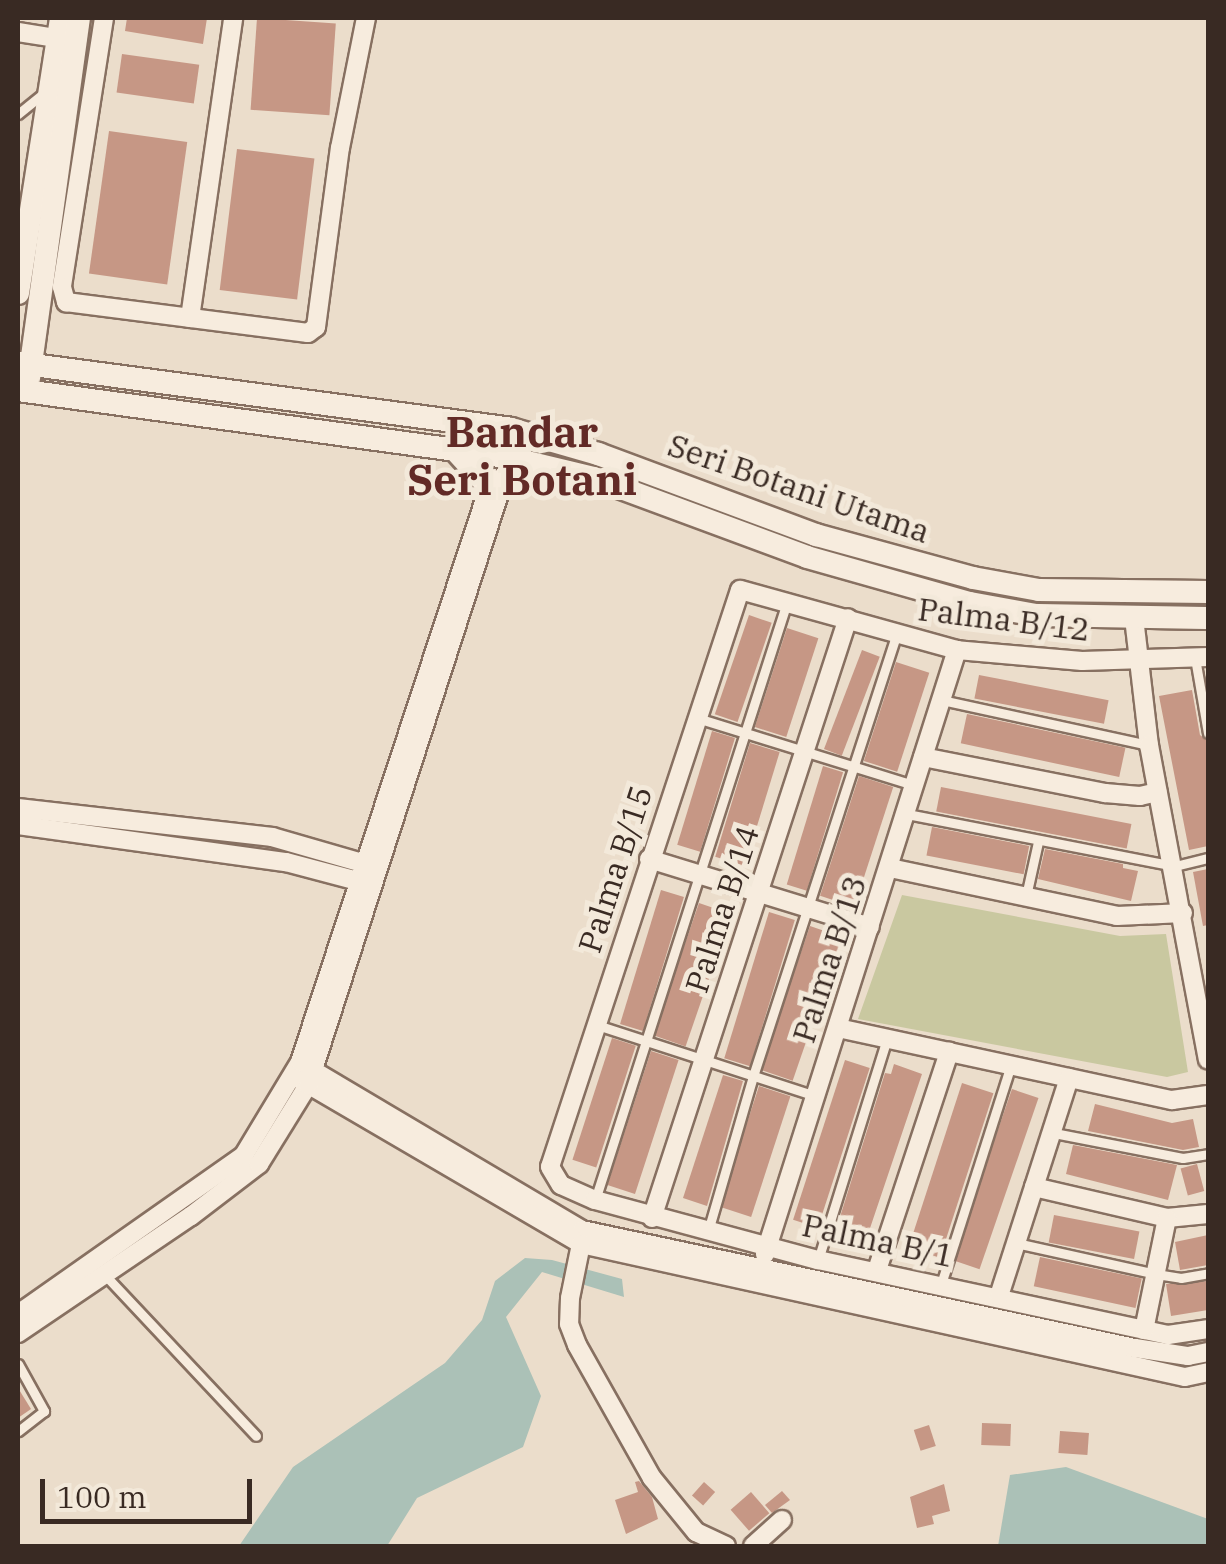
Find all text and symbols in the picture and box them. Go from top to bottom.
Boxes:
district label: Bandar Seri Botani [407,407,637,506]
street label: Seri Botani Utama [663,425,935,551]
street label: Palma B/12 [916,589,1092,649]
street label: Palma B/15 [570,781,660,957]
street label: Palma B/14 [677,821,767,997]
street label: Palma B/13 [784,871,874,1047]
street label: Palma B/1 [799,1205,957,1275]
scale bar [45,1459,258,1521]
text: 100 m [57,1477,147,1516]

